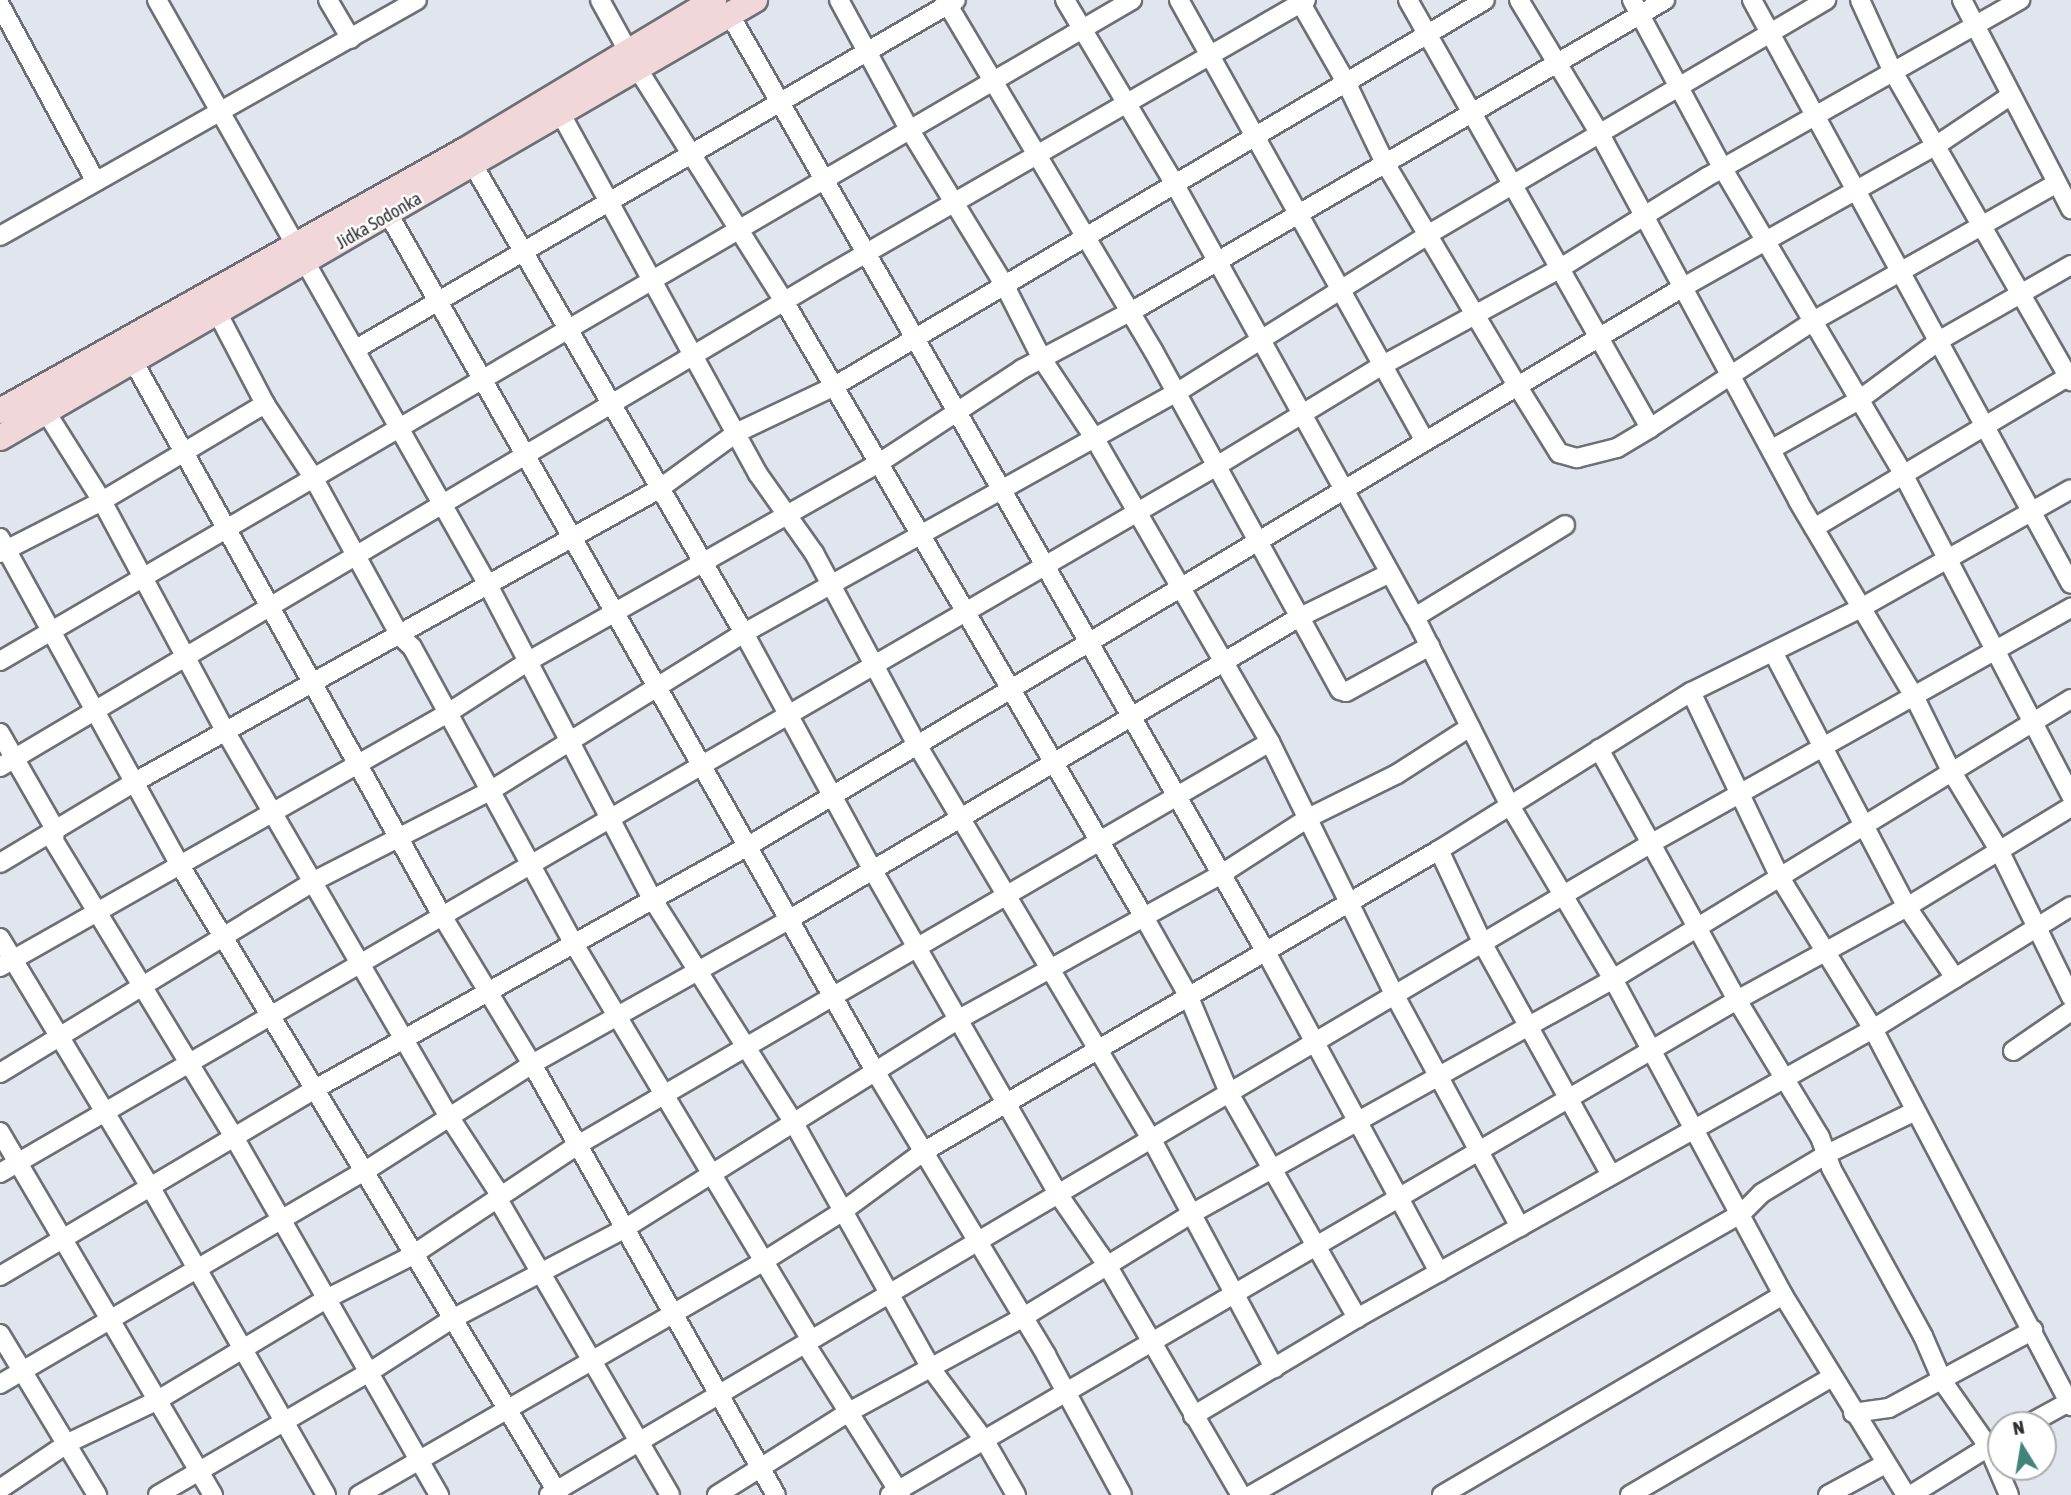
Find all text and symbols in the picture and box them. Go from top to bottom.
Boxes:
street label: Jidka Sodonka [332,188,426,254]
north arrow [1987,1411,2057,1481]
text: N [2011,1415,2026,1439]

